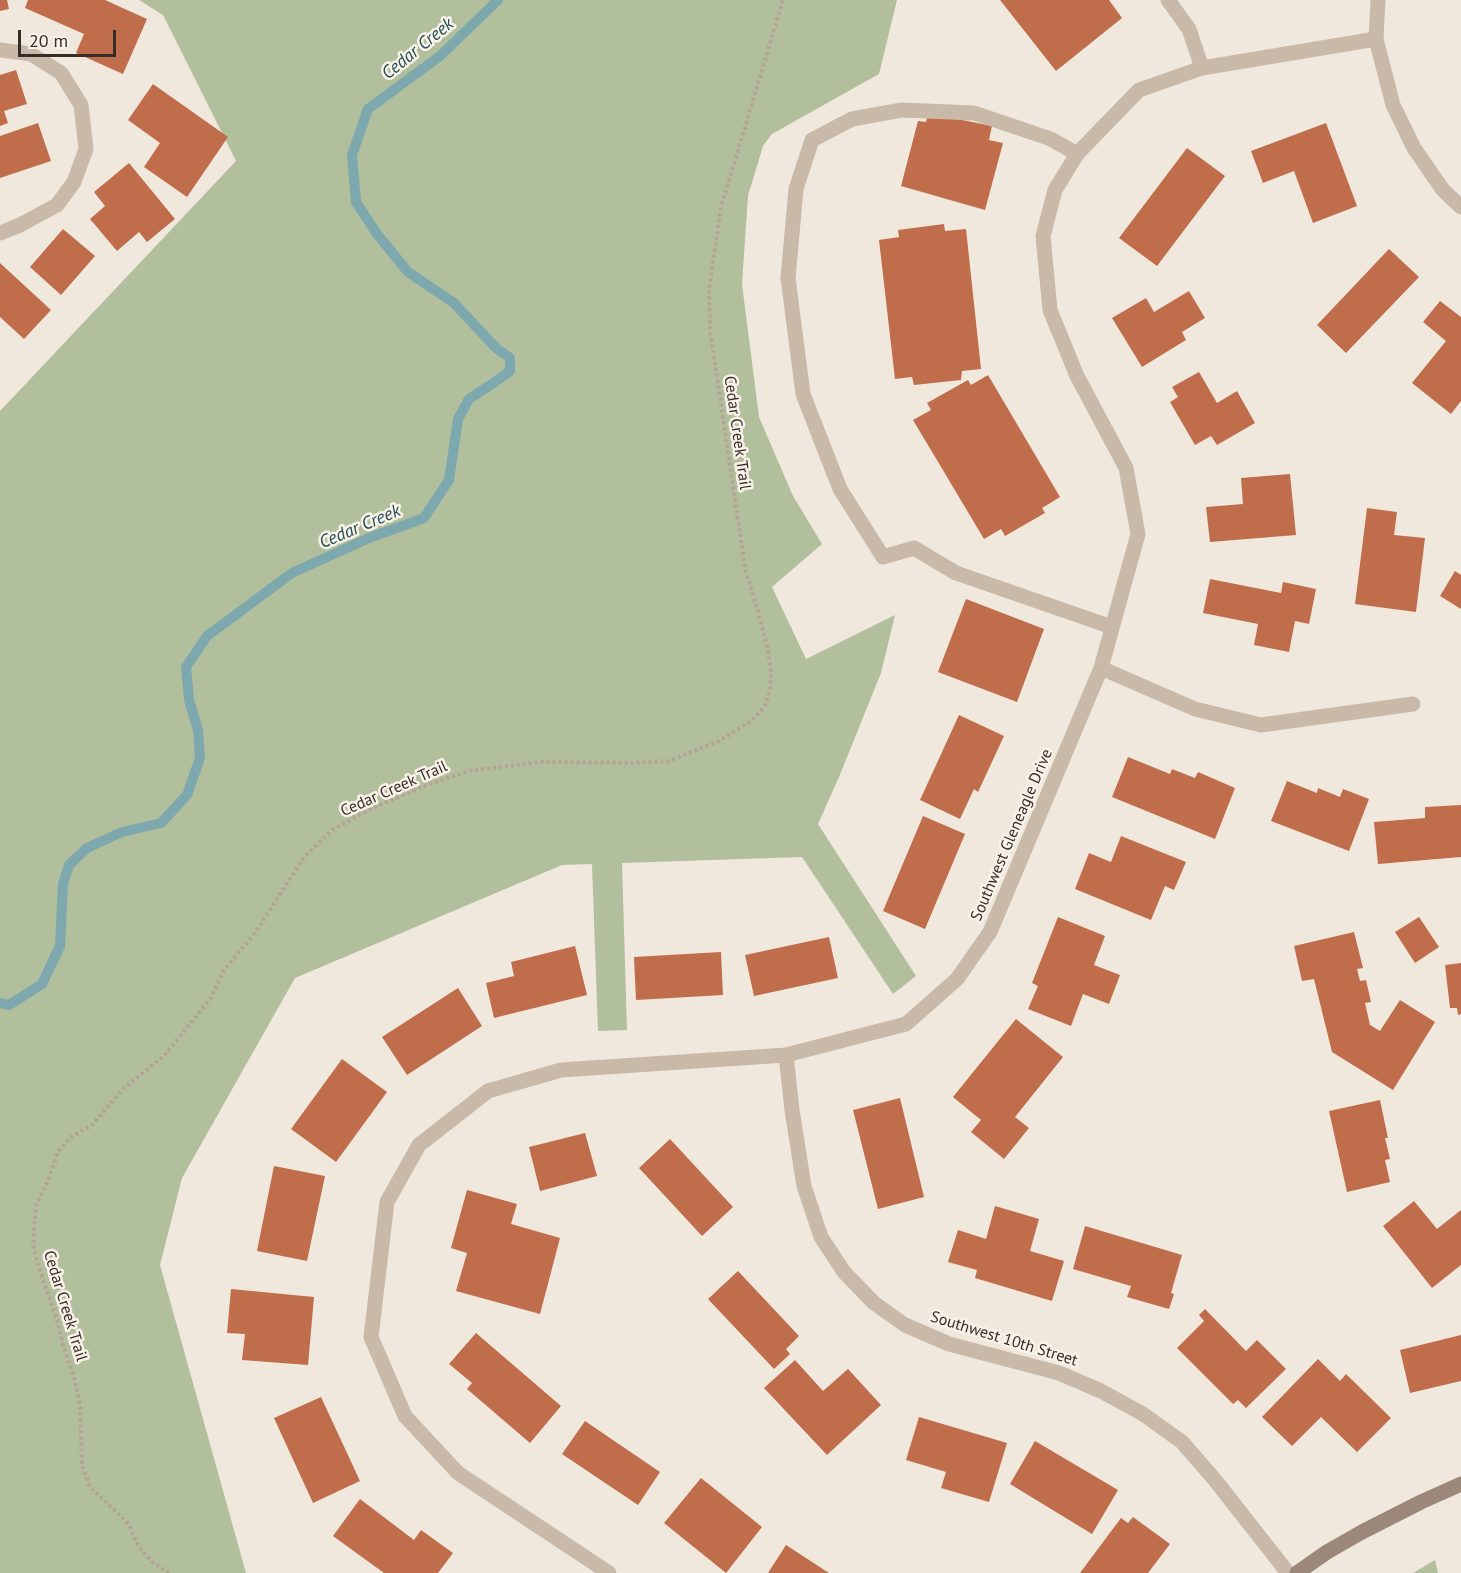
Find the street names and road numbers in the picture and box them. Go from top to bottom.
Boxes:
street label: Cedar Creek Trail [720,375,754,491]
street label: Southwest Gleneagle Drive [967,746,1057,924]
street label: Cedar Creek Trail [338,757,450,821]
street label: Cedar Creek Trail [39,1248,91,1364]
street label: Southwest 10th Street [928,1307,1080,1371]

